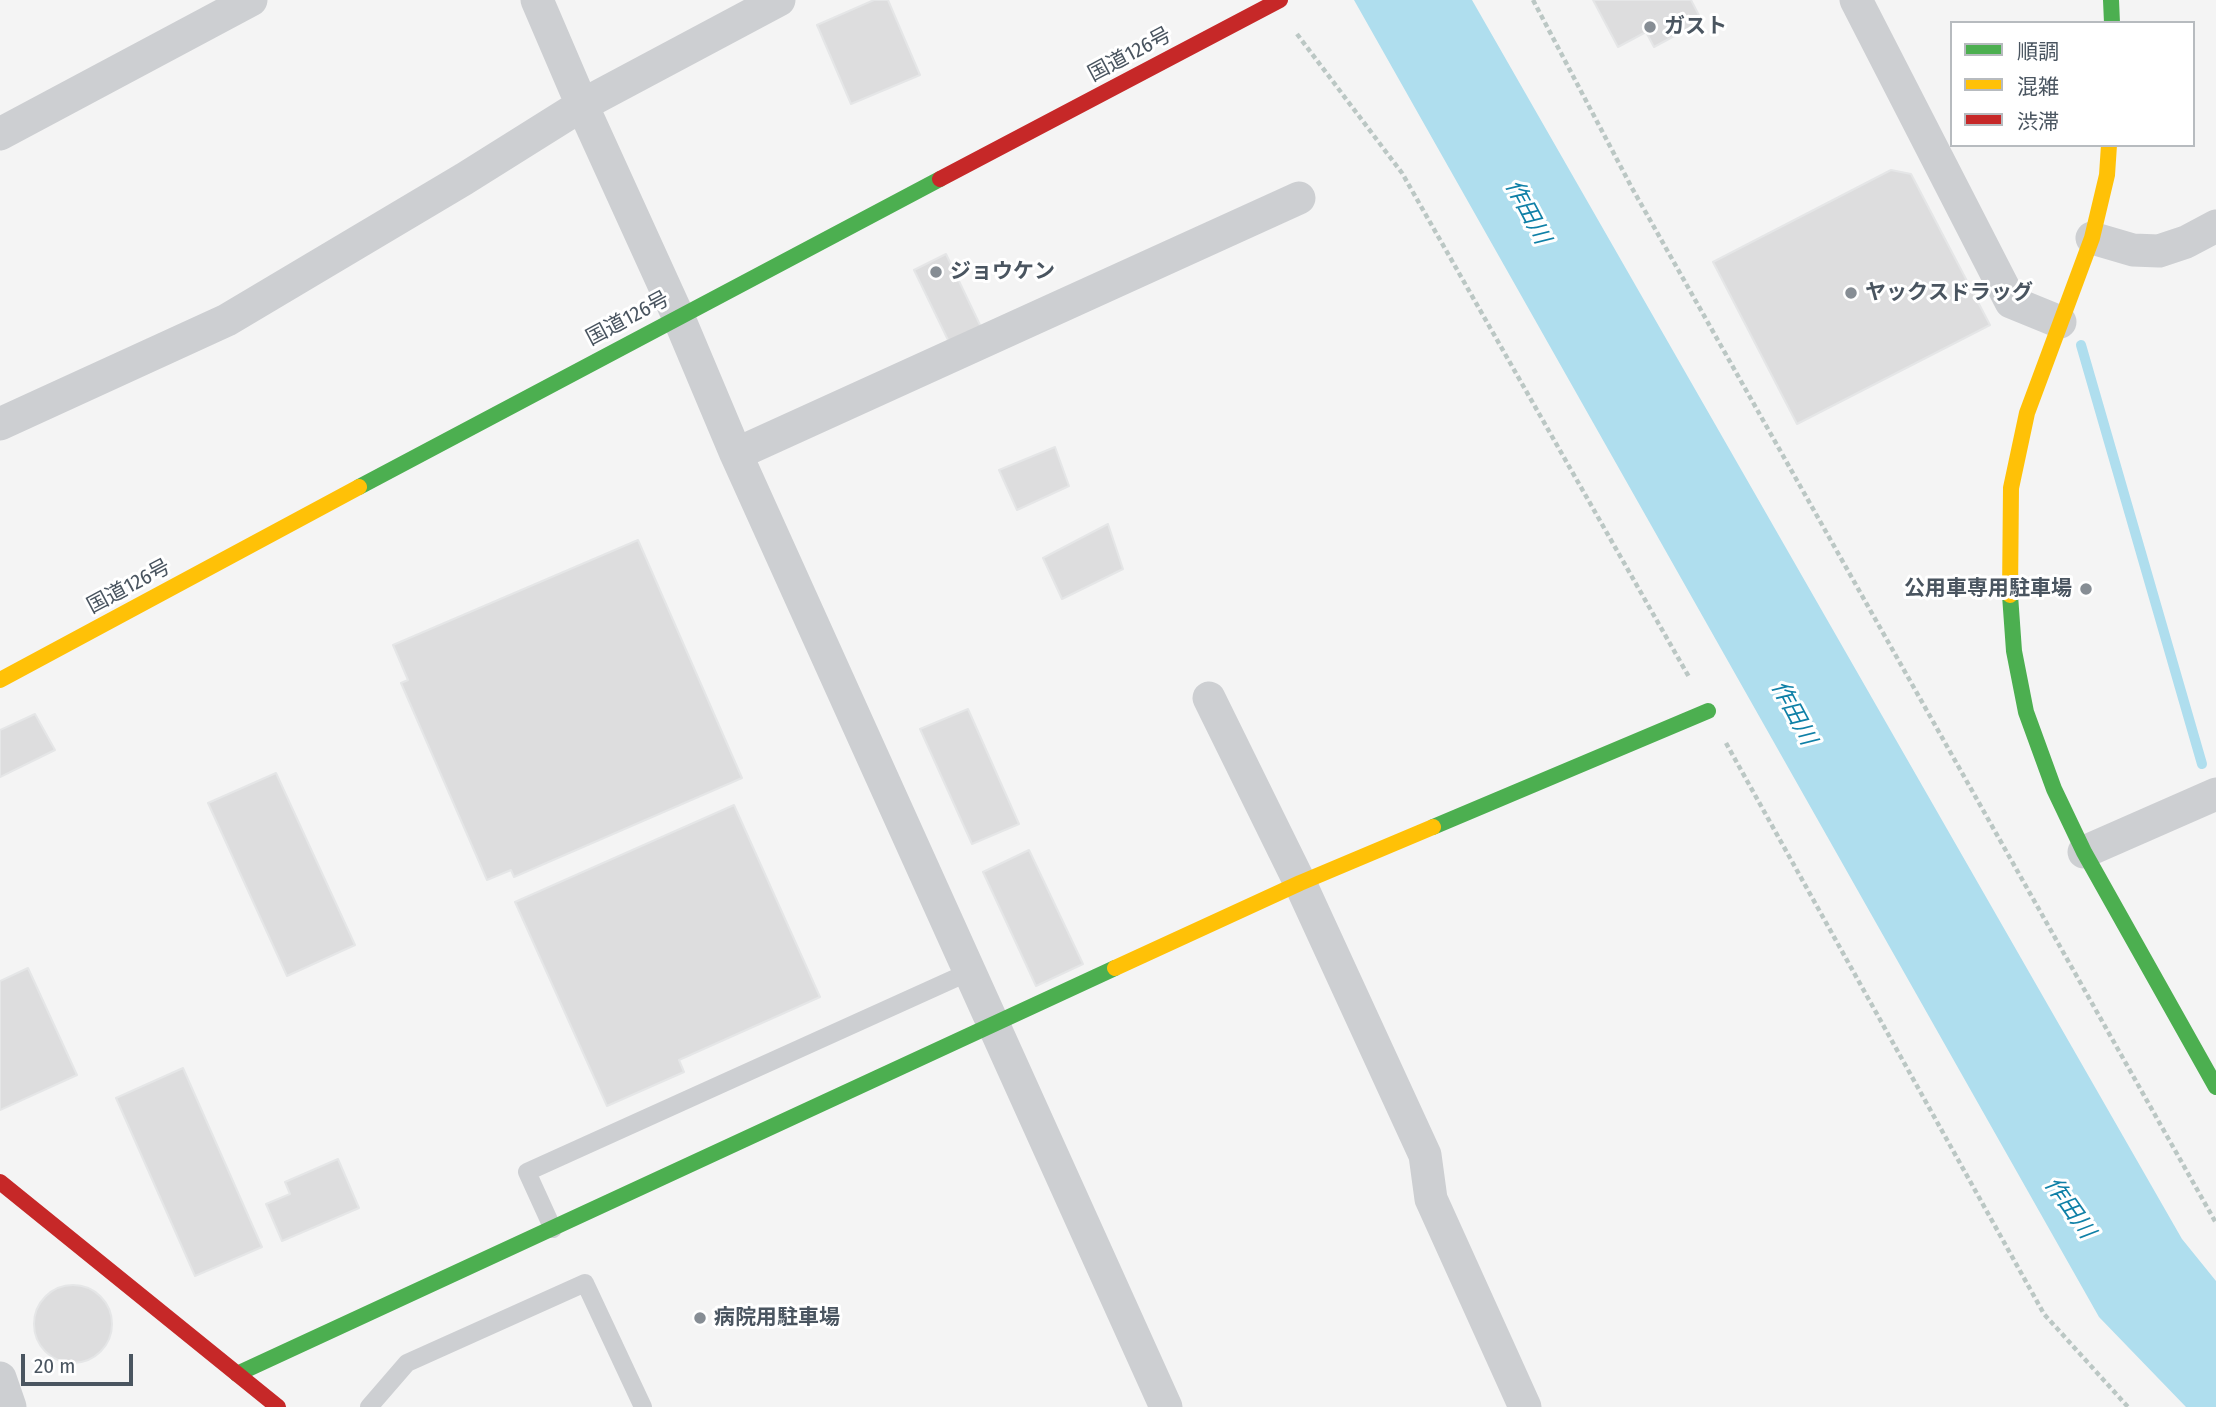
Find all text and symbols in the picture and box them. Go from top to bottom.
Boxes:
place label: ガスト [1664,14,1727,40]
marker: ガスト [1642,19,1658,35]
legend [1950,21,2195,147]
street label: 国道126号 [1084,23,1176,87]
text: 順調 [2017,39,2059,65]
text: 混雑 [2017,74,2059,100]
text: 渋滞 [2017,109,2059,135]
water label: 作田川 [1499,175,1555,249]
place label: ジョウケン [950,259,1055,285]
marker: ジョウケン [928,264,944,280]
place label: ヤックスドラッグ [1865,280,2033,306]
marker: ヤックスドラッグ [1843,285,1859,301]
street label: 国道126号 [582,287,674,351]
street label: 国道126号 [83,555,175,619]
place label: 公用車専用駐車場 [1904,576,2072,602]
marker: 公用車専用駐車場 [2078,581,2094,597]
water label: 作田川 [1765,676,1821,750]
water label: 作田川 [2038,1172,2100,1244]
place label: 病院用駐車場 [714,1305,840,1331]
marker: 病院用駐車場 [692,1310,708,1326]
scale bar [24,1340,136,1384]
text: 20 m [34,1353,75,1379]

